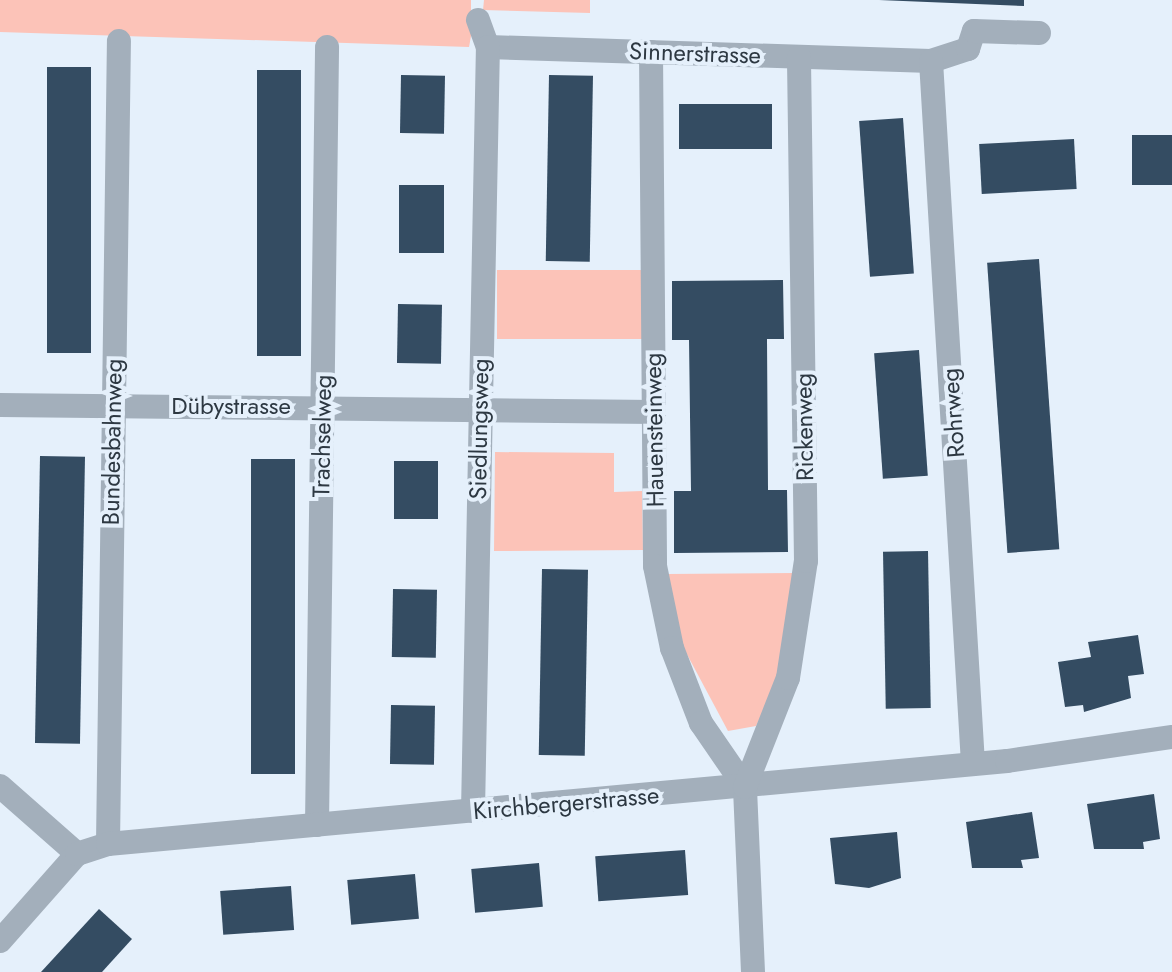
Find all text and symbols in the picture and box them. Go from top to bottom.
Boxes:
street label: Sinnerstrasse [628,36,762,70]
street label: Hauensteinweg [638,352,670,508]
street label: Bundesbahnweg [96,358,128,526]
street label: Siedlungsweg [463,358,495,500]
street label: Rohrweg [935,367,971,459]
street label: Rickenweg [789,373,819,481]
street label: Trachselweg [307,374,337,498]
street label: Dübystrasse [171,392,291,420]
street label: Kirchbergerstrasse [472,781,660,825]

